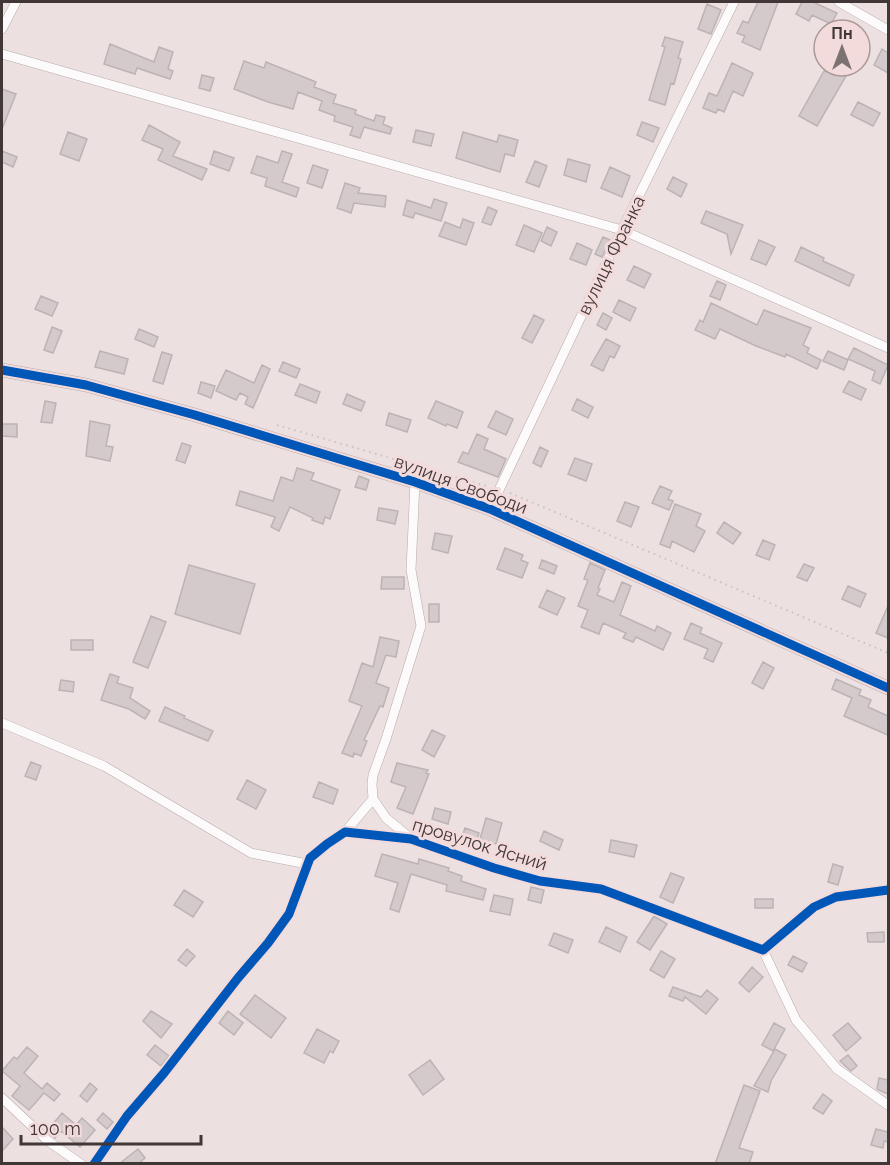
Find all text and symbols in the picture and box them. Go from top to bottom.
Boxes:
north arrow [812,18,872,78]
text: Пн [831,24,853,43]
street label: вулиця Франка [573,192,649,318]
street label: вулиця Свободи [392,450,530,518]
street label: провулок Ясний [410,814,550,874]
scale bar [21,1108,201,1146]
text: 100 m [30,1118,81,1139]

